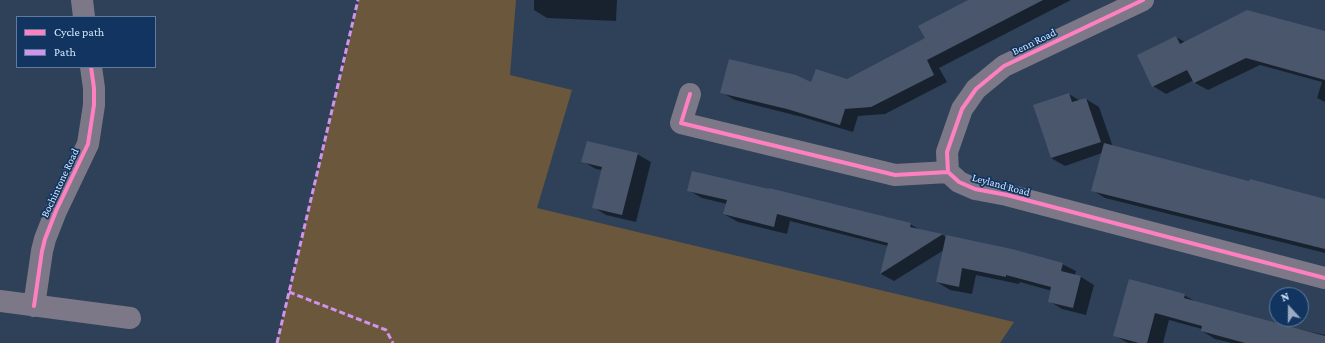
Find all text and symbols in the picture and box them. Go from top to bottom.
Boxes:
legend [16,16,156,68]
text: Cycle path [54,25,104,39]
street label: Benn Road [1010,26,1058,58]
text: Path [54,45,76,59]
street label: Bochintone Road [38,146,82,220]
street label: Leyland Road [971,171,1031,199]
north arrow [1269,287,1309,327]
text: N [1279,290,1291,304]

